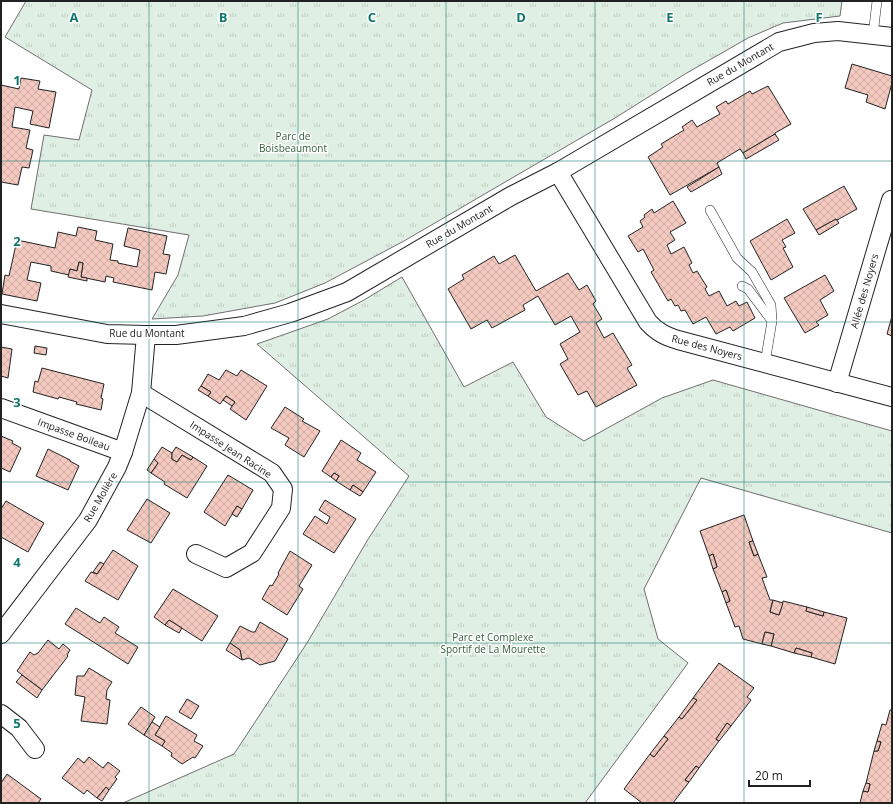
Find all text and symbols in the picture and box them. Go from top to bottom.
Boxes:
text: A [70,8,79,26]
text: B [219,8,228,26]
text: C [368,8,376,26]
text: D [516,8,526,26]
text: E [666,8,674,26]
text: F [815,8,823,26]
street label: Rue du Montant [704,39,776,89]
text: 1 [13,71,21,89]
park label: Parc de Boisbeaumont [259,129,328,155]
street label: Rue du Montant [423,201,495,251]
text: 2 [13,232,21,250]
street label: Allée des Noyers [847,252,881,330]
street label: Rue du Montant [109,326,185,340]
street label: Rue des Noyers [670,331,744,363]
text: 3 [13,393,21,411]
street label: Impasse Boileau [36,414,112,454]
street label: Impasse Jean Racine [187,417,275,481]
street label: Rue Molière [80,469,120,525]
text: 4 [13,553,21,571]
park label: Parc et Complexe Sportif de La Mourette [440,630,546,656]
text: 5 [13,714,21,732]
scale bar [749,762,810,788]
text: 20 m [755,767,783,784]

